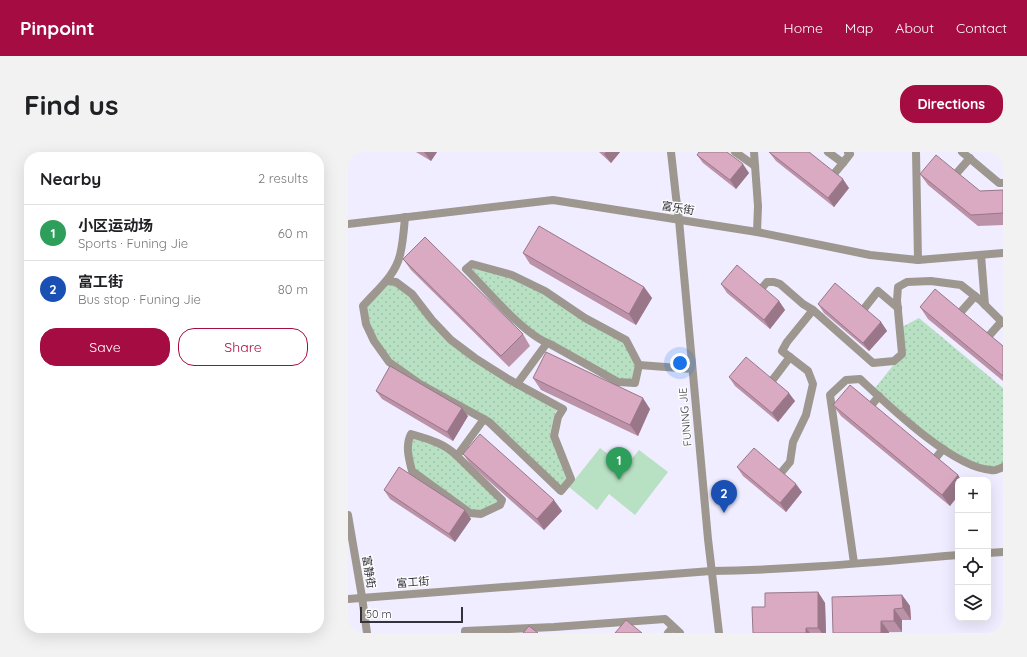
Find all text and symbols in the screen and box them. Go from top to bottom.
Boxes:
text: Pinpoint [20,16,95,40]
text: Home [784,19,823,37]
text: Map [845,19,873,37]
text: About [895,19,934,37]
text: Contact [956,19,1007,37]
button: Directions [900,85,1003,123]
text: Find us [24,87,118,122]
text: Nearby [40,168,101,189]
text: 2 results [258,170,308,186]
street label: 富乐街 [661,199,695,217]
text: 小区运动场 [78,216,153,235]
text: 1 [50,225,56,241]
text: 60 m [278,225,308,241]
text: Sports · Funing Jie [78,235,188,251]
text: 富工街 [78,272,123,291]
text: 2 [49,281,57,297]
text: 80 m [278,281,308,297]
text: Bus stop · Funing Jie [78,291,201,307]
button: Save [40,328,170,366]
button: Share [178,328,308,366]
your location [670,353,690,373]
street label: FUNING JIE [675,387,695,447]
pin: 1 [606,447,632,480]
map controls [955,477,991,621]
button: + [955,477,991,513]
pin: 2 [711,480,737,513]
button: − [955,513,991,549]
button: locate [955,549,991,585]
street label: 富静街 [360,555,378,589]
street label: 富工街 [396,574,430,590]
button: layers [955,585,991,621]
scale bar [360,605,463,624]
text: 50 m [366,607,392,621]

